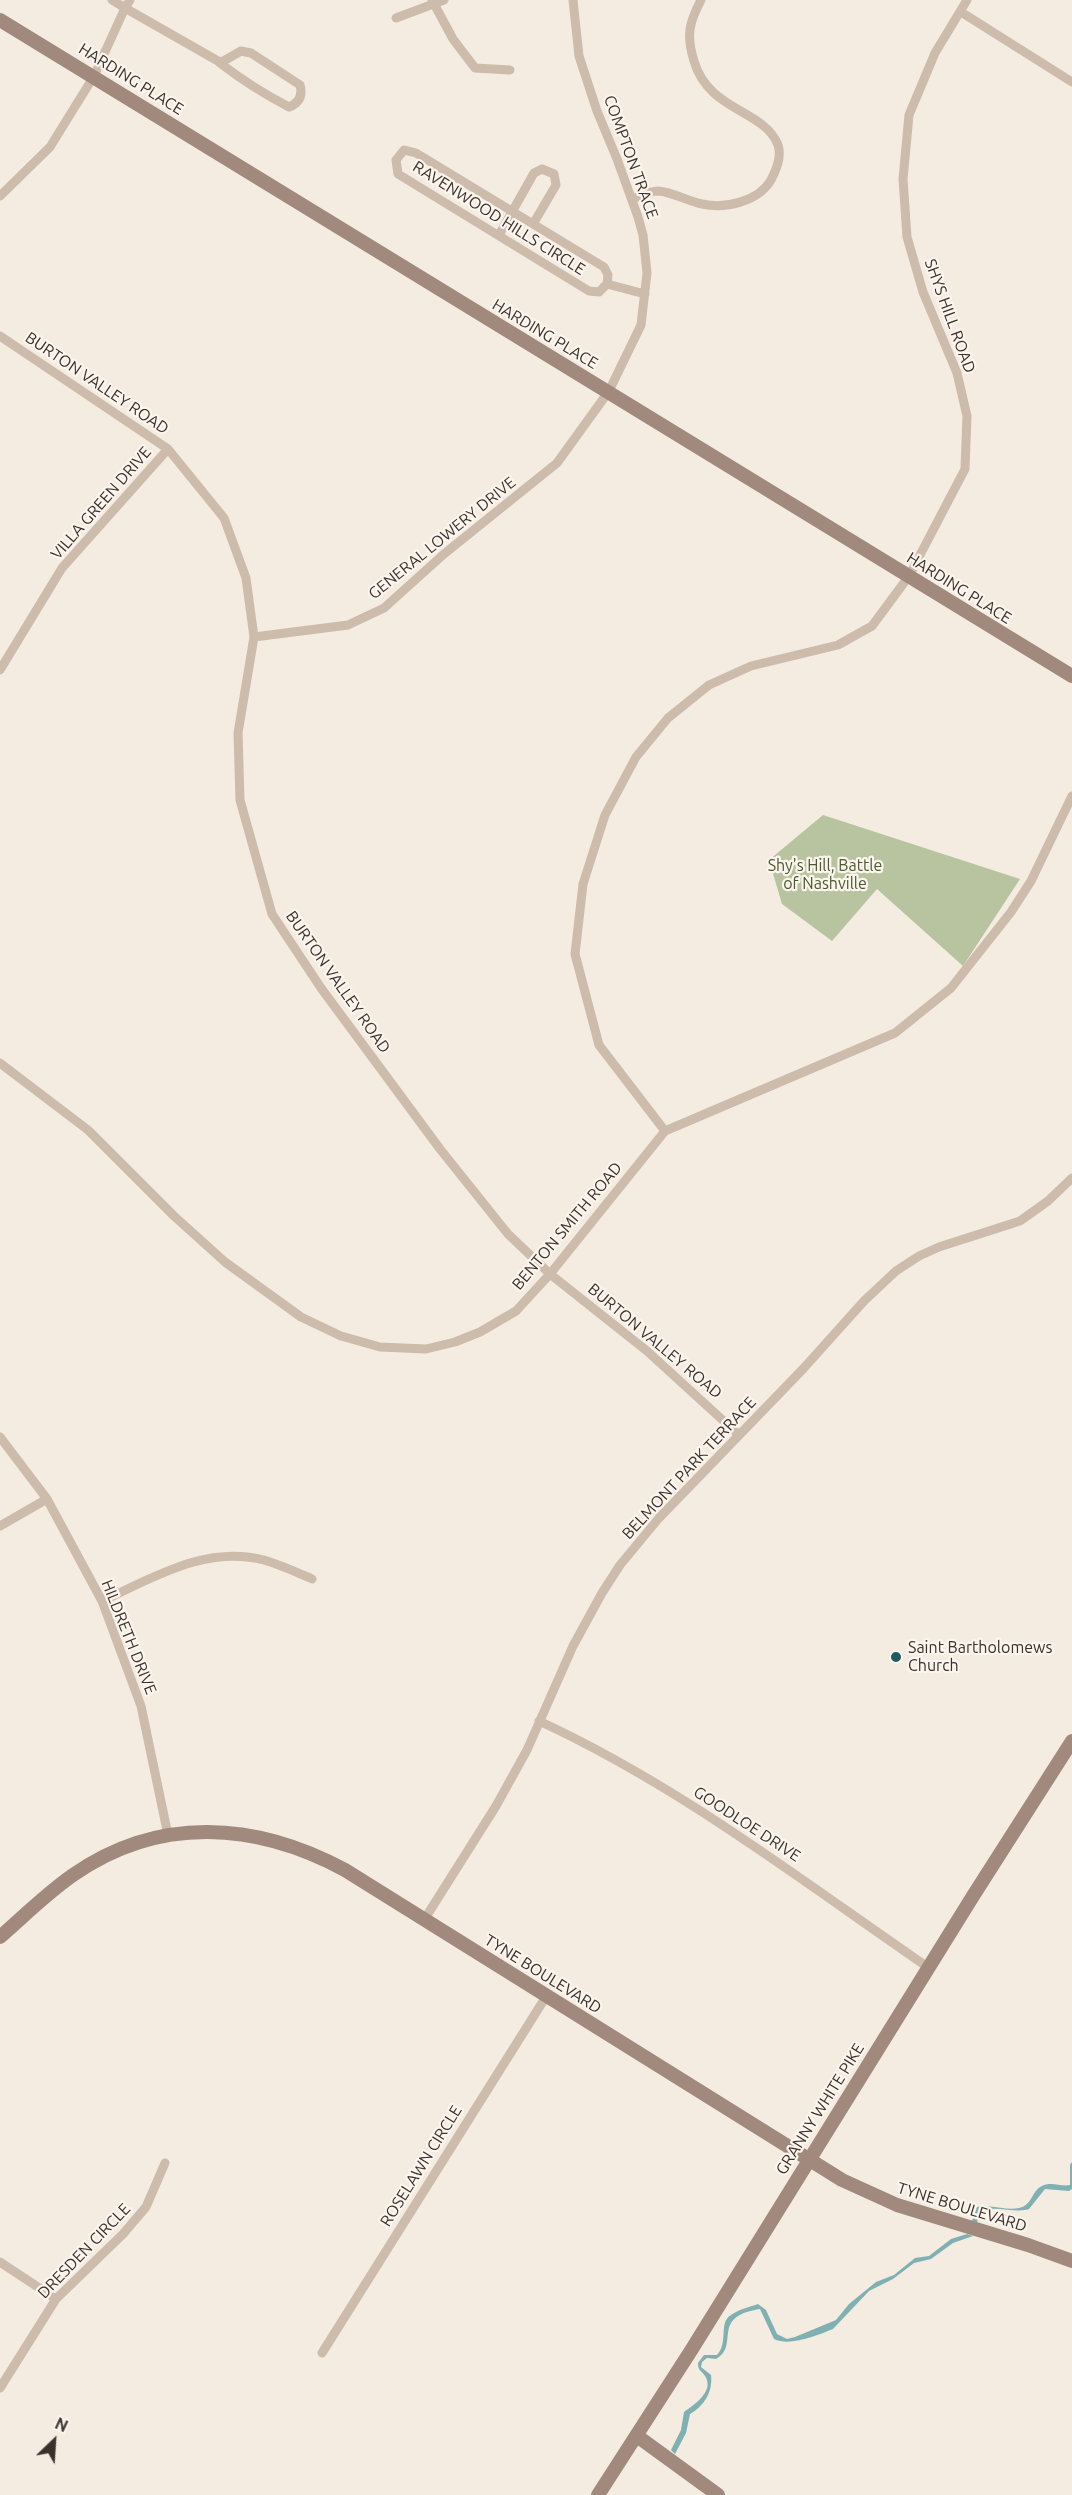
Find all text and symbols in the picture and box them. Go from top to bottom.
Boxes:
street label: HARDING PLACE [75,39,187,119]
street label: COMPTON TRACE [600,93,662,221]
street label: RAVENWOOD HILLS CIRCLE [409,157,589,279]
street label: SHYS HILL ROAD [920,256,980,376]
street label: HARDING PLACE [489,295,601,373]
street label: BURTON VALLEY ROAD [22,328,172,438]
street label: VILLA GREEN DRIVE [47,443,155,563]
street label: GENERAL LOWERY DRIVE [365,473,519,603]
street label: HARDING PLACE [903,548,1015,628]
park label: Shy's Hill, Battle of Nashville [768,856,882,894]
street label: BURTON VALLEY ROAD [282,907,394,1057]
street label: BENTON SMITH ROAD [508,1158,626,1294]
street label: BURTON VALLEY ROAD [584,1279,726,1403]
street label: BELMONT PARK TERRACE [618,1393,760,1543]
street label: HILDRETH DRIVE [97,1577,161,1697]
place label: Saint Bartholomews Church [908,1638,1052,1676]
marker: Saint Bartholomews Church [889,1650,903,1664]
street label: GOODLOE DRIVE [690,1782,804,1866]
street label: TYNE BOULEVARD [481,1930,605,2018]
street label: GRANNY WHITE PIKE [772,2040,868,2178]
street label: ROSELAWN CIRCLE [376,2102,466,2230]
street label: TYNE BOULEVARD [895,2178,1029,2236]
street label: DRESDEN CIRCLE [34,2199,134,2303]
north arrow [24,2411,84,2471]
text: N [52,2414,71,2435]

